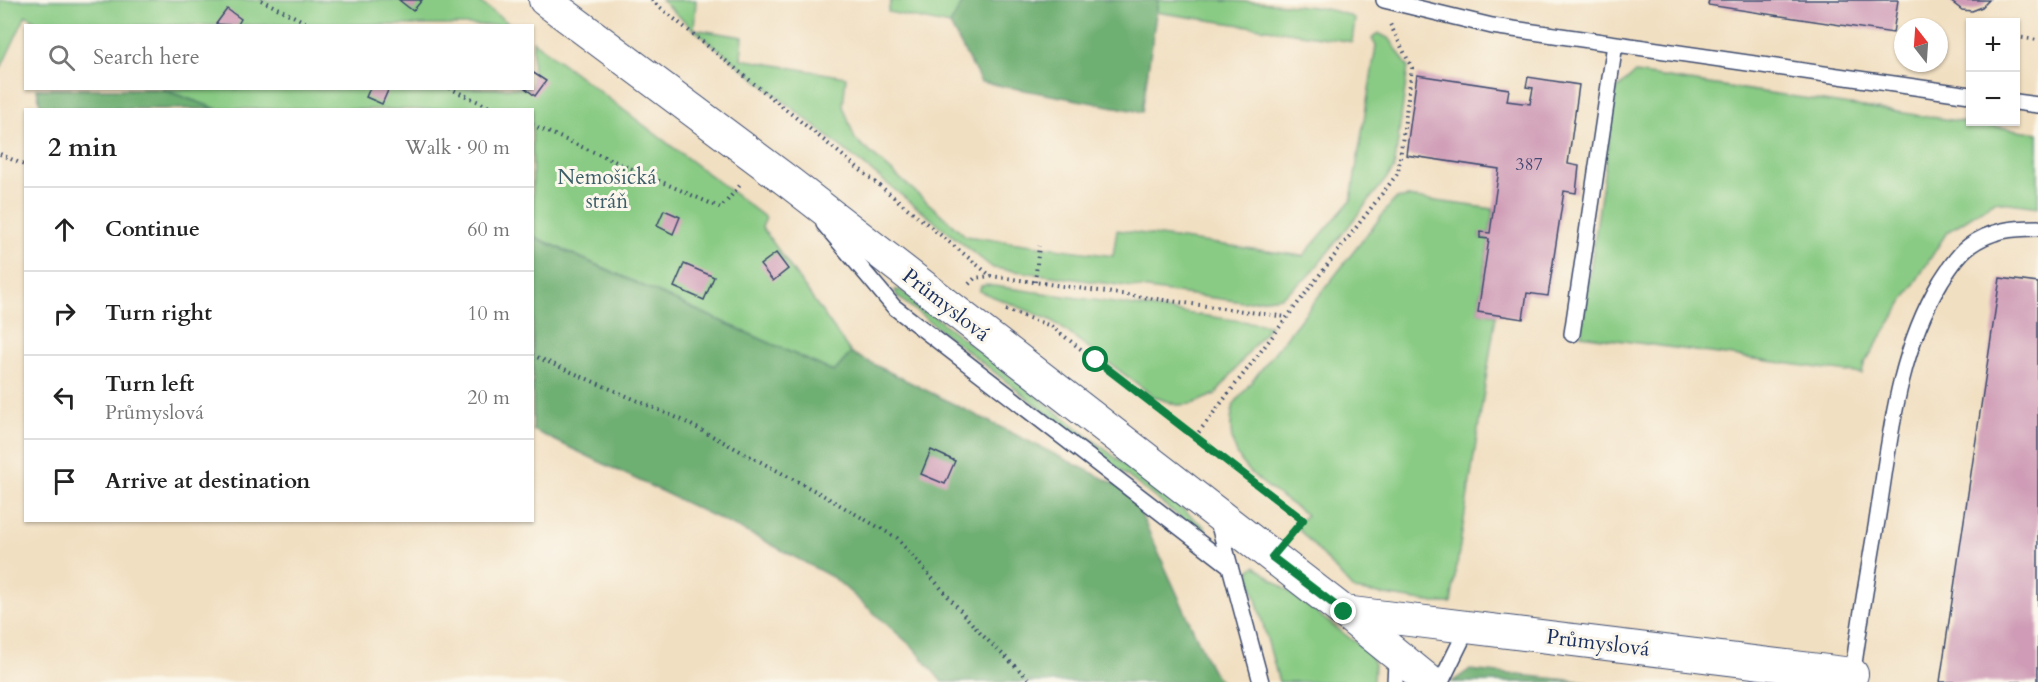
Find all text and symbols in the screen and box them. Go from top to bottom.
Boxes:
north arrow [1894,18,1948,72]
map controls [1966,18,2020,126]
button: + [1966,18,2020,72]
search box [24,24,534,90]
icon: search [45,41,78,74]
text: Search here [93,42,200,72]
button: − [1966,72,2020,126]
text: 2 min [48,130,117,165]
text: Walk · 90 m [405,134,510,161]
house number: 387 [1515,152,1543,177]
park label: Nemošická stráň [557,163,657,216]
icon: ahead [48,213,81,246]
text: Continue [105,214,200,244]
text: 60 m [467,216,510,243]
street label: Průmyslová [896,262,996,348]
icon: right [48,297,81,330]
text: Turn right [105,298,212,328]
text: 10 m [467,300,510,327]
route start [1082,346,1108,372]
text: Turn left [105,369,194,399]
icon: left [48,381,81,414]
text: 20 m [467,384,510,411]
text: Průmyslová [105,399,204,426]
icon: arrive [48,465,81,498]
text: Arrive at destination [105,466,310,496]
route end [1330,598,1356,624]
street label: Průmyslová [1545,622,1651,664]

